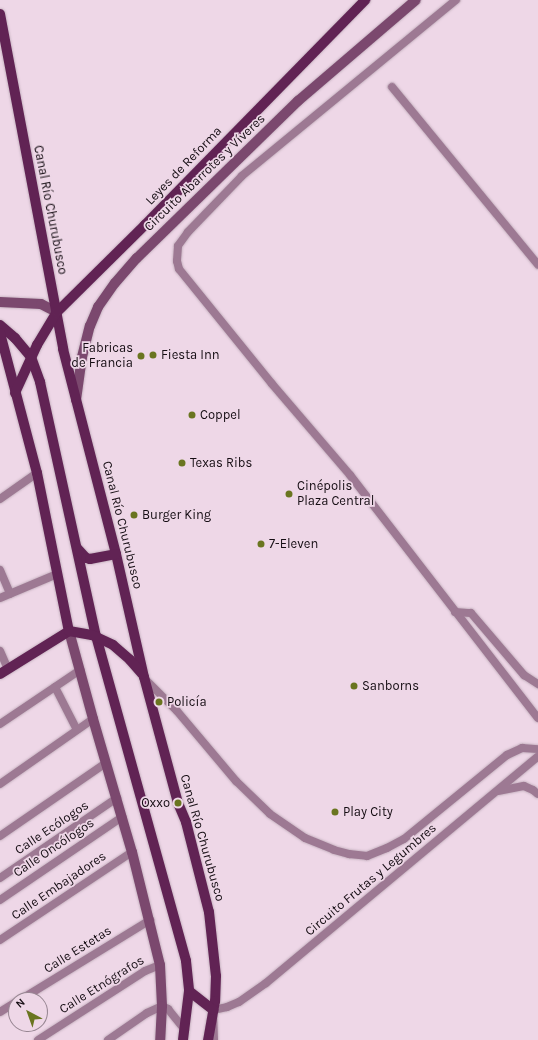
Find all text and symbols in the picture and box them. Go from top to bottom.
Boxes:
street label: Circuito Abarrotes y Víveres [141,111,269,235]
street label: Leyes de Reforma [143,124,225,208]
street label: Canal Río Churubusco [30,144,70,276]
place label: Fabricas de Francia [71,341,133,372]
place label: Fiesta Inn [161,347,220,363]
marker: Fiesta Inn [148,350,158,360]
marker: Fabricas de Francia [136,351,146,361]
place label: Coppel [200,407,241,423]
marker: Coppel [187,410,197,420]
place label: Texas Ribs [190,455,252,471]
marker: Texas Ribs [177,458,187,468]
street label: Canal Río Churubusco [99,459,145,591]
place label: Cinépolis Plaza Central [297,479,374,510]
marker: Cinépolis Plaza Central [284,489,294,499]
place label: Burger King [142,507,211,523]
marker: Burger King [129,510,139,520]
place label: 7-Eleven [269,536,318,552]
marker: 7-Eleven [256,539,266,549]
place label: Sanborns [362,678,419,694]
marker: Sanborns [349,681,359,691]
place label: Policía [167,694,207,710]
marker: Policía [154,697,164,707]
street label: Canal Río Churubusco [176,773,228,903]
place label: Oxxo [141,795,170,811]
street label: Calle Ecólogos [12,798,92,858]
marker: Oxxo [173,798,183,808]
place label: Play City [343,804,393,820]
marker: Play City [330,807,340,817]
street label: Calle Oncólogos [11,815,97,881]
street label: Circuito Frutas y Legumbres [302,820,440,940]
street label: Calle Embajadores [9,849,109,923]
street label: Calle Estetas [41,923,115,977]
street label: Calle Etnógrafos [57,953,147,1017]
north arrow [8,992,48,1032]
text: N [13,996,28,1011]

